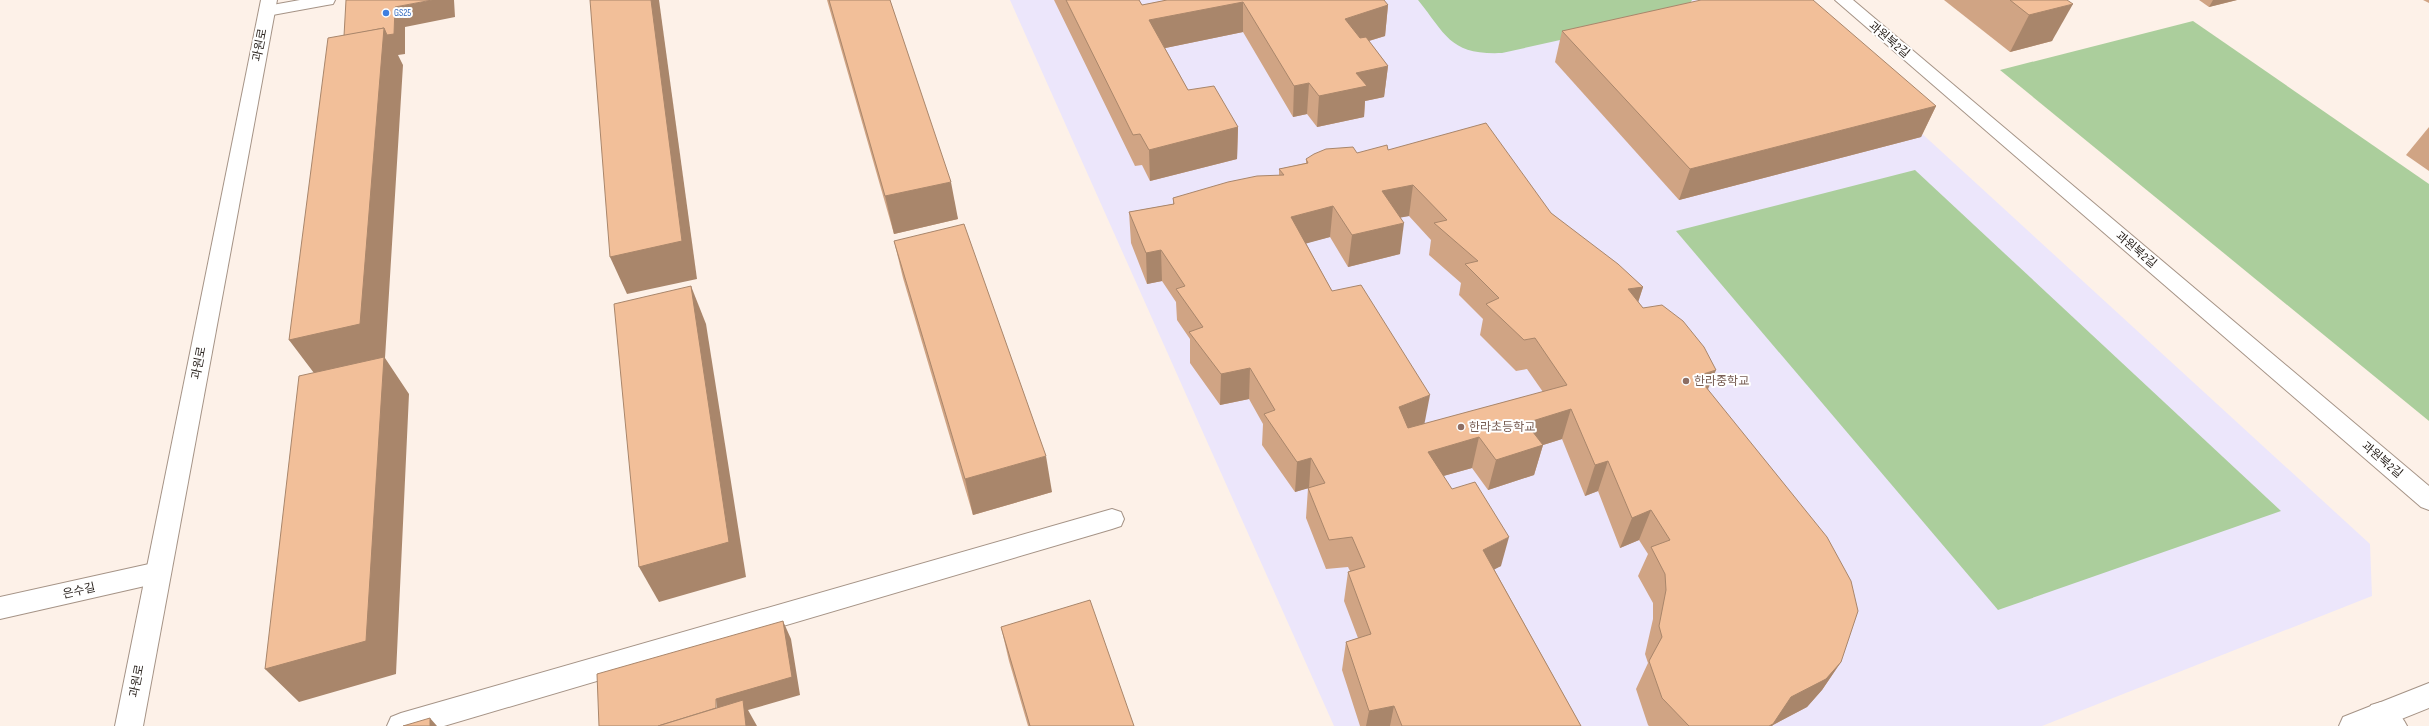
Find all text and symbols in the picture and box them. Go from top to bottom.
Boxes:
place label: GS25 [394,7,411,19]
marker: GS25 [381,8,391,18]
street label: 과원북2길 [1865,18,1913,62]
street label: 과원로 [249,27,271,63]
street label: 과원북2길 [2112,228,2160,272]
street label: 과원로 [188,345,210,381]
place label: 한라중학교 [1694,374,1749,389]
marker: 한라중학교 [1681,376,1691,386]
place label: 한라초등학교 [1469,420,1535,435]
marker: 한라초등학교 [1456,422,1466,432]
street label: 과원북2길 [2358,438,2406,482]
street label: 은수길 [61,580,97,602]
street label: 과원로 [126,663,148,699]

